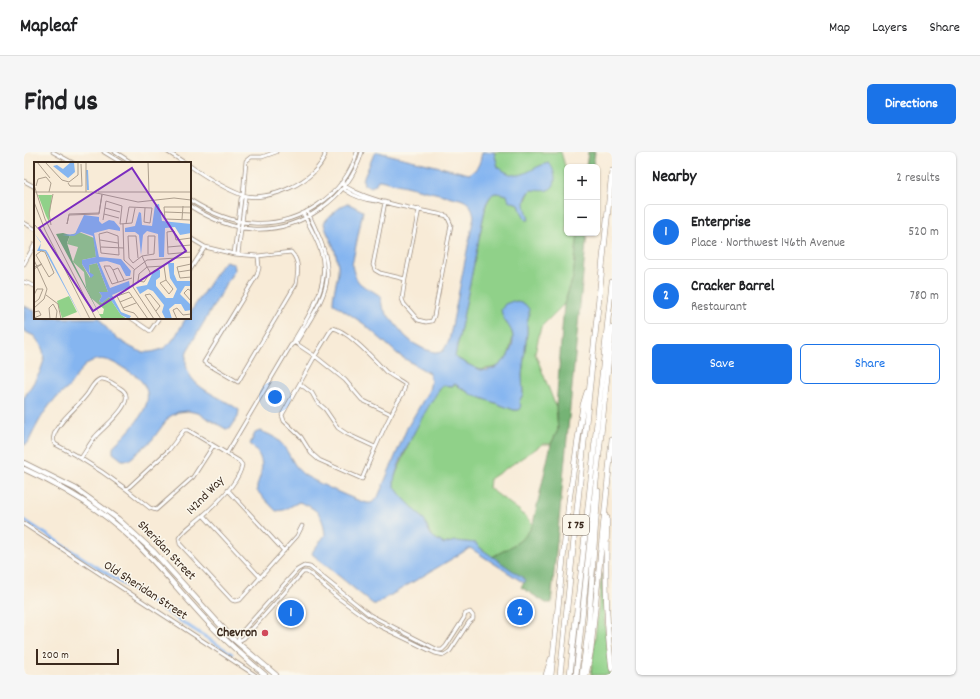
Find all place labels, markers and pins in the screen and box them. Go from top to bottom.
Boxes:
pin: 2 [507,597,533,627]
pin: 1 [278,598,304,628]
place label: Chevron [217,624,257,643]
marker: Chevron [260,628,270,638]

